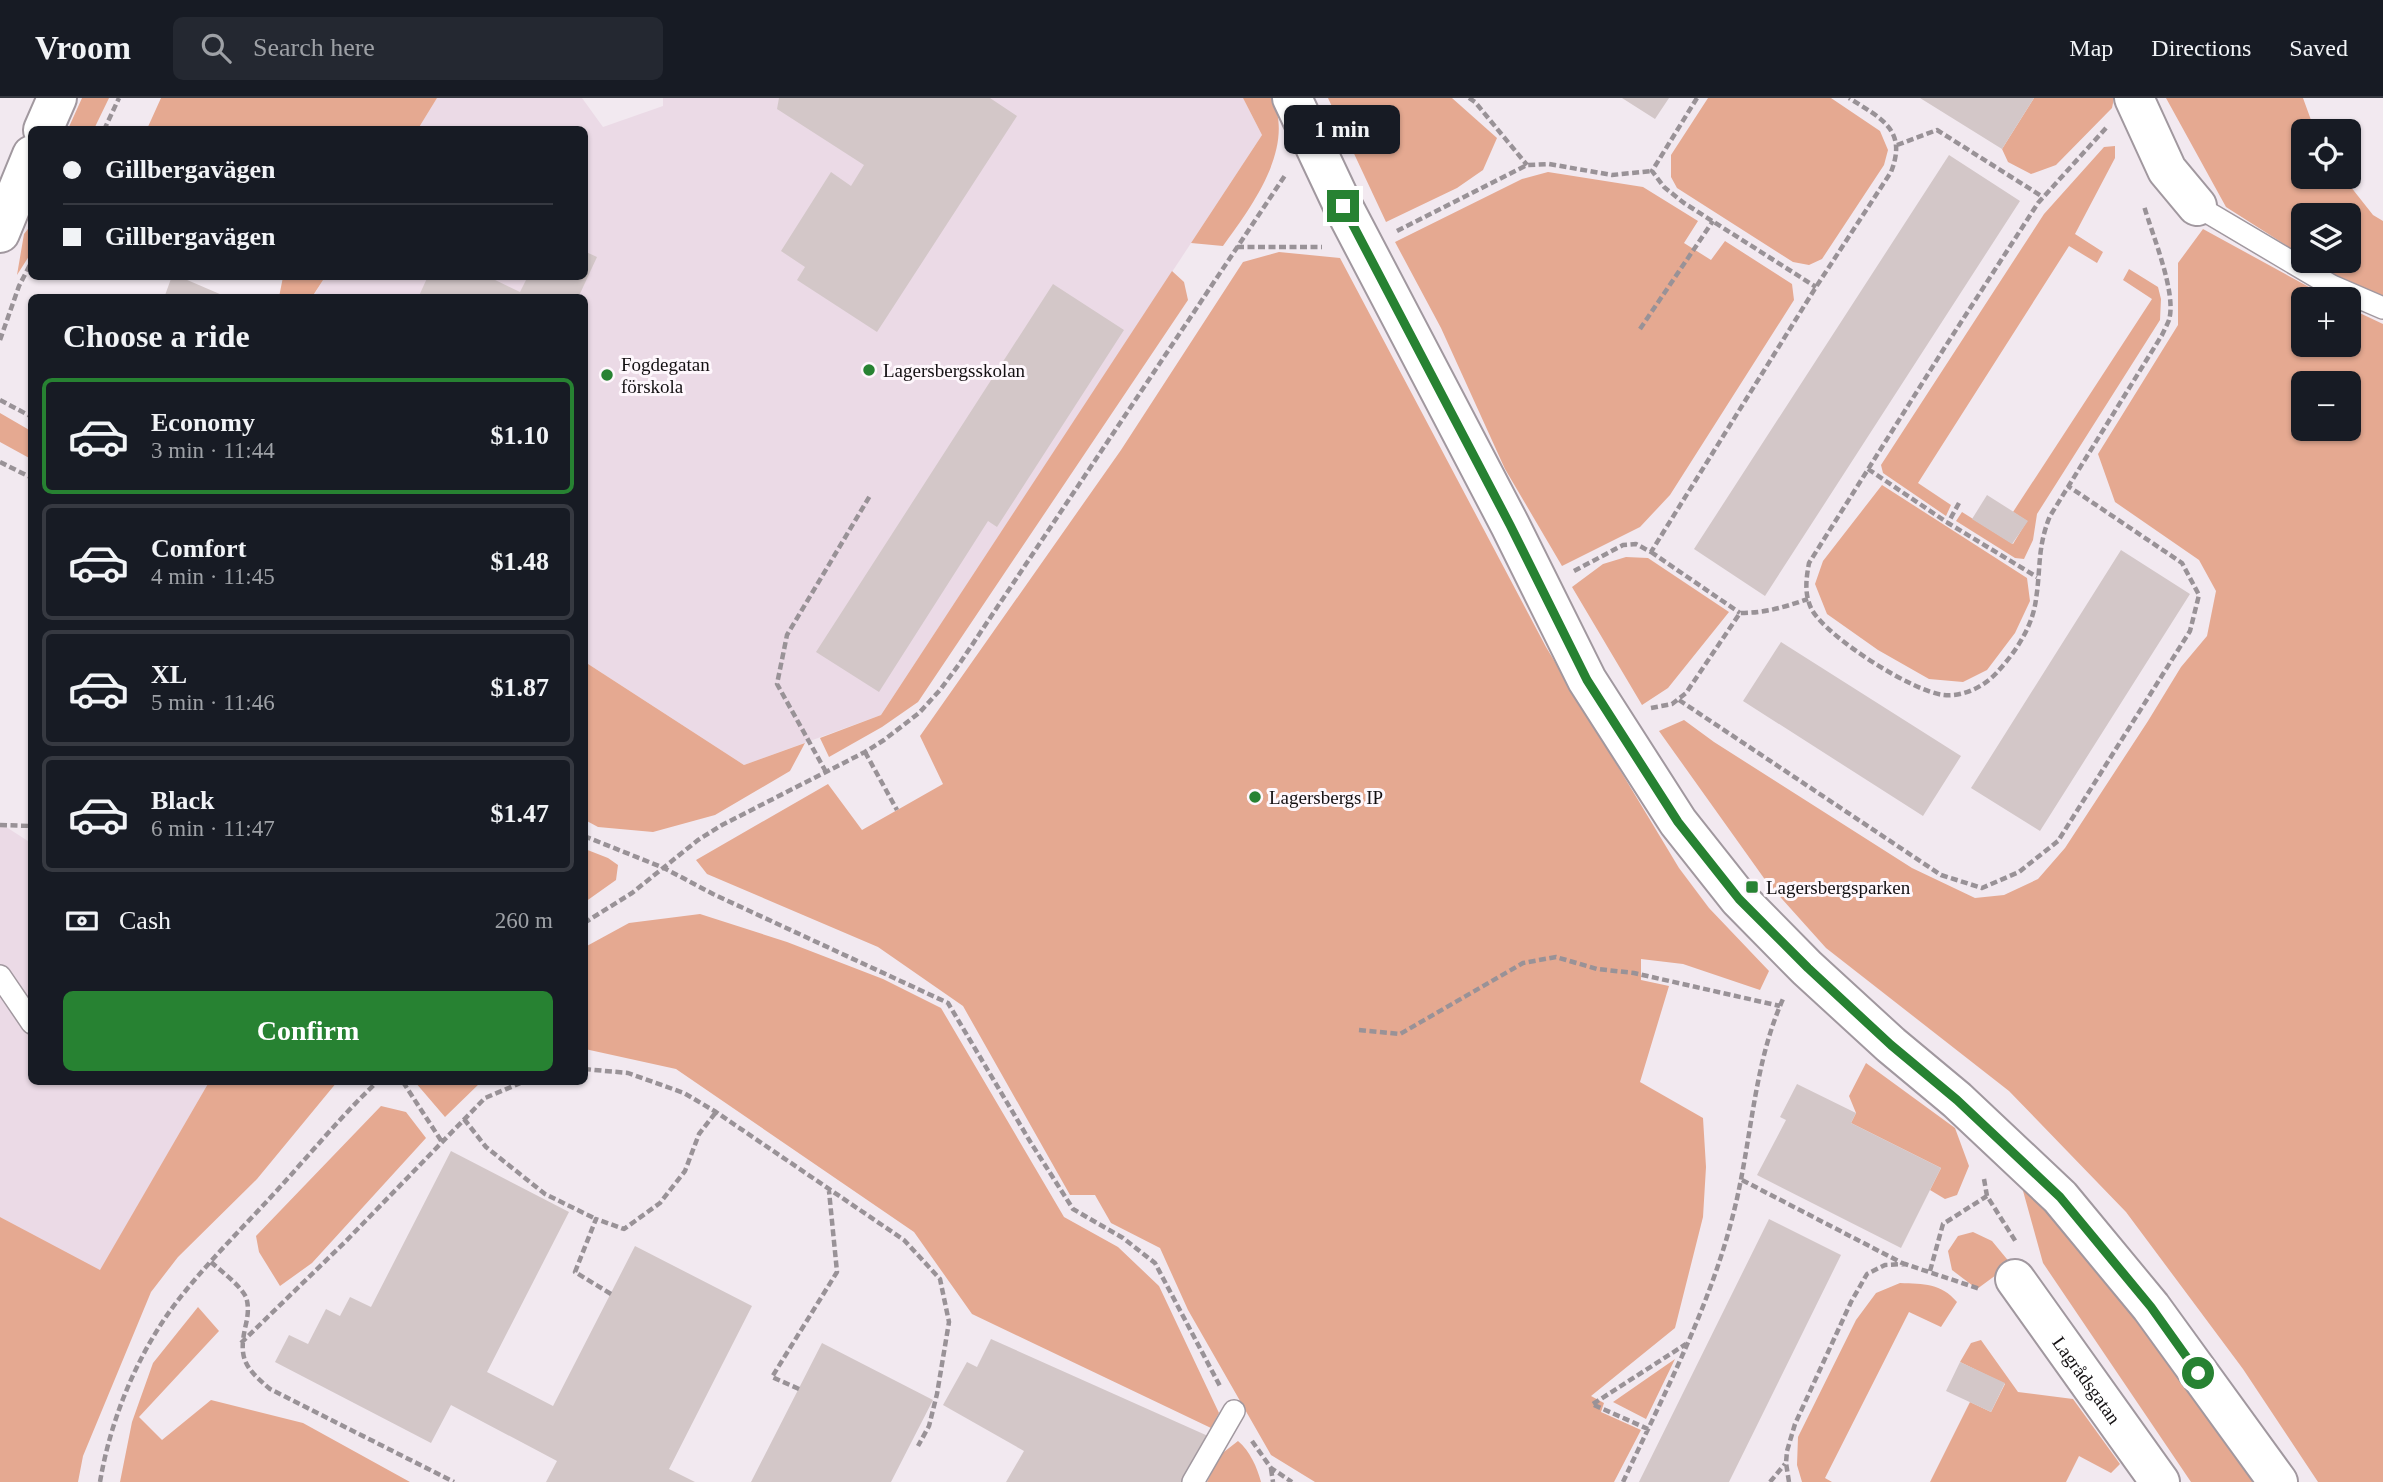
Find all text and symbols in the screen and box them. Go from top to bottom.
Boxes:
search box [173,17,663,80]
icon: search [197,29,235,67]
text: Vroom [35,30,131,66]
text: Search here [253,33,375,62]
text: Map [2069,35,2113,61]
text: Directions [2151,35,2251,61]
text: Saved [2289,35,2348,61]
callout: 1 min [1285,105,1401,154]
text: 1 min [1314,117,1370,142]
map controls [2291,119,2361,441]
button: locate [2291,119,2361,189]
text: Gillbergavägen [105,155,275,184]
route end [1327,190,1359,222]
button: layers [2291,203,2361,273]
text: Gillbergavägen [105,222,275,251]
button: + [2291,287,2361,357]
text: Choose a ride [63,318,250,354]
place label: Fogdegatan förskola [621,354,710,397]
place label: Lagersbergsskolan [883,360,1026,381]
marker: Lagersbergsskolan [861,362,877,378]
marker: Fogdegatan förskola [599,367,615,383]
button: − [2291,371,2361,441]
icon: car [67,405,130,468]
text: Economy [151,408,255,437]
text: $1.10 [491,421,549,450]
text: 3 min · 11:44 [151,438,275,463]
icon: car [67,531,130,594]
text: Comfort [151,534,246,563]
text: $1.48 [491,547,549,576]
text: 4 min · 11:45 [151,564,275,589]
icon: car [67,657,130,720]
text: XL [151,660,187,689]
text: $1.87 [491,673,549,702]
text: 5 min · 11:46 [151,690,275,715]
icon: car [67,783,130,846]
text: Black [151,786,215,815]
place label: Lagersbergs IP [1269,787,1383,808]
marker: Lagersbergs IP [1247,789,1263,805]
text: $1.47 [491,799,549,828]
text: 6 min · 11:47 [151,816,275,841]
place label: Lagersbergsparken [1766,877,1911,898]
marker: Lagersbergsparken [1744,879,1760,895]
icon: cash [63,902,101,940]
text: Cash [119,906,171,935]
text: 260 m [495,908,553,933]
button: Confirm [63,991,553,1071]
street label: Lagrådsgatan [2049,1332,2126,1428]
route start [2182,1357,2214,1389]

